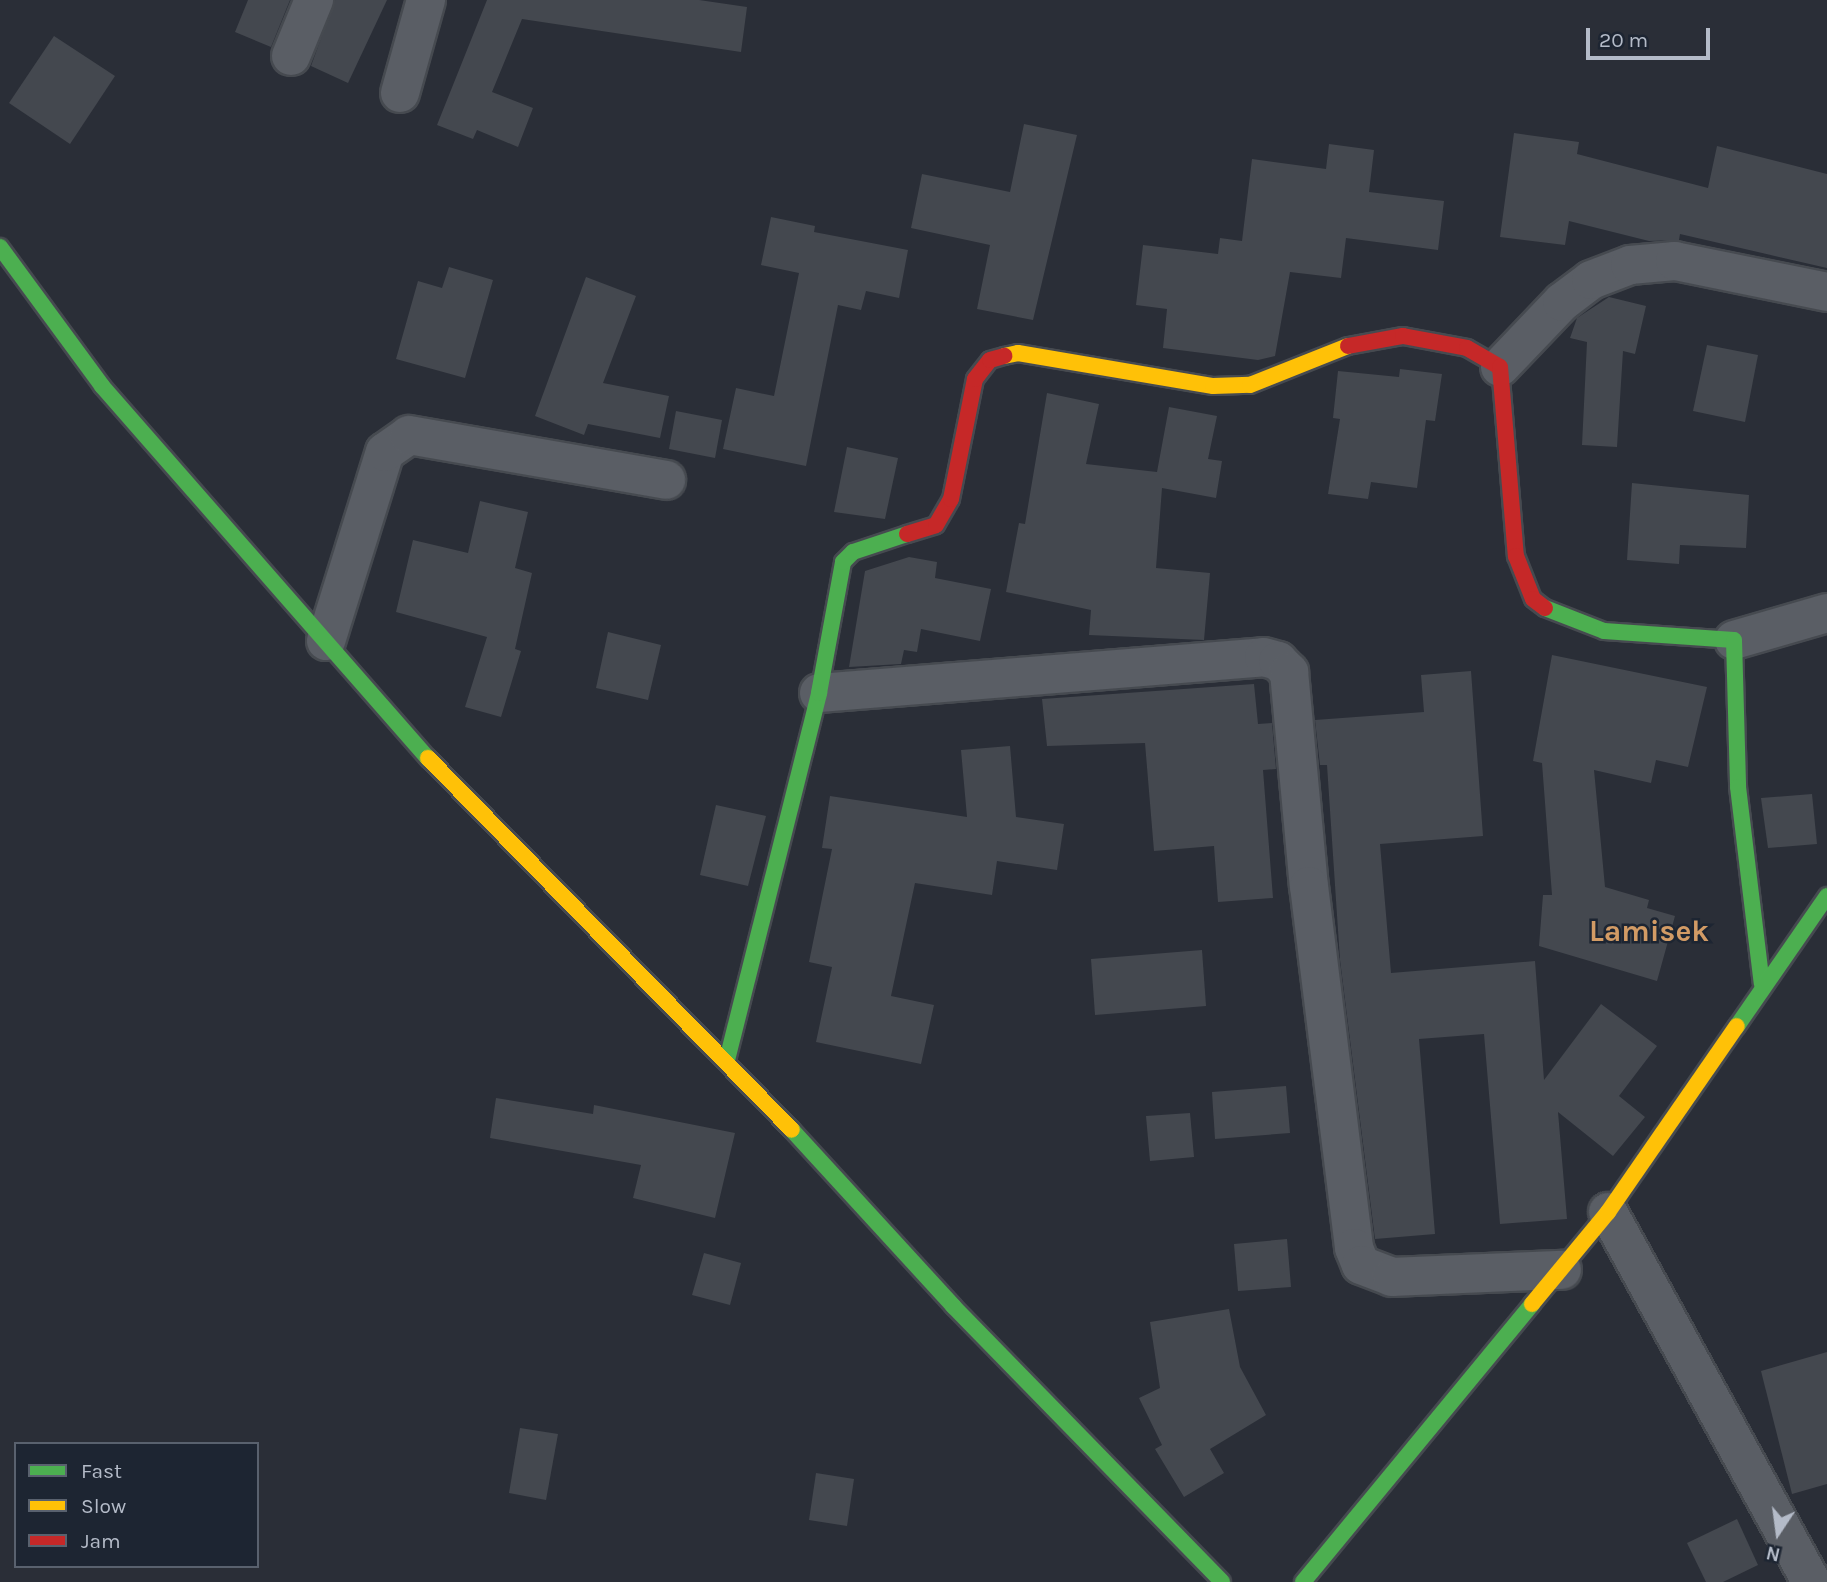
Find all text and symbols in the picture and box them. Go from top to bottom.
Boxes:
scale bar [1589,14,1713,58]
text: 20 m [1599,28,1648,52]
district label: Lamisek [1589,913,1709,949]
legend [14,1442,259,1568]
text: Fast [81,1459,122,1483]
text: Slow [81,1494,126,1518]
north arrow [1743,1498,1813,1568]
text: Jam [81,1529,121,1553]
text: N [1764,1541,1782,1566]

